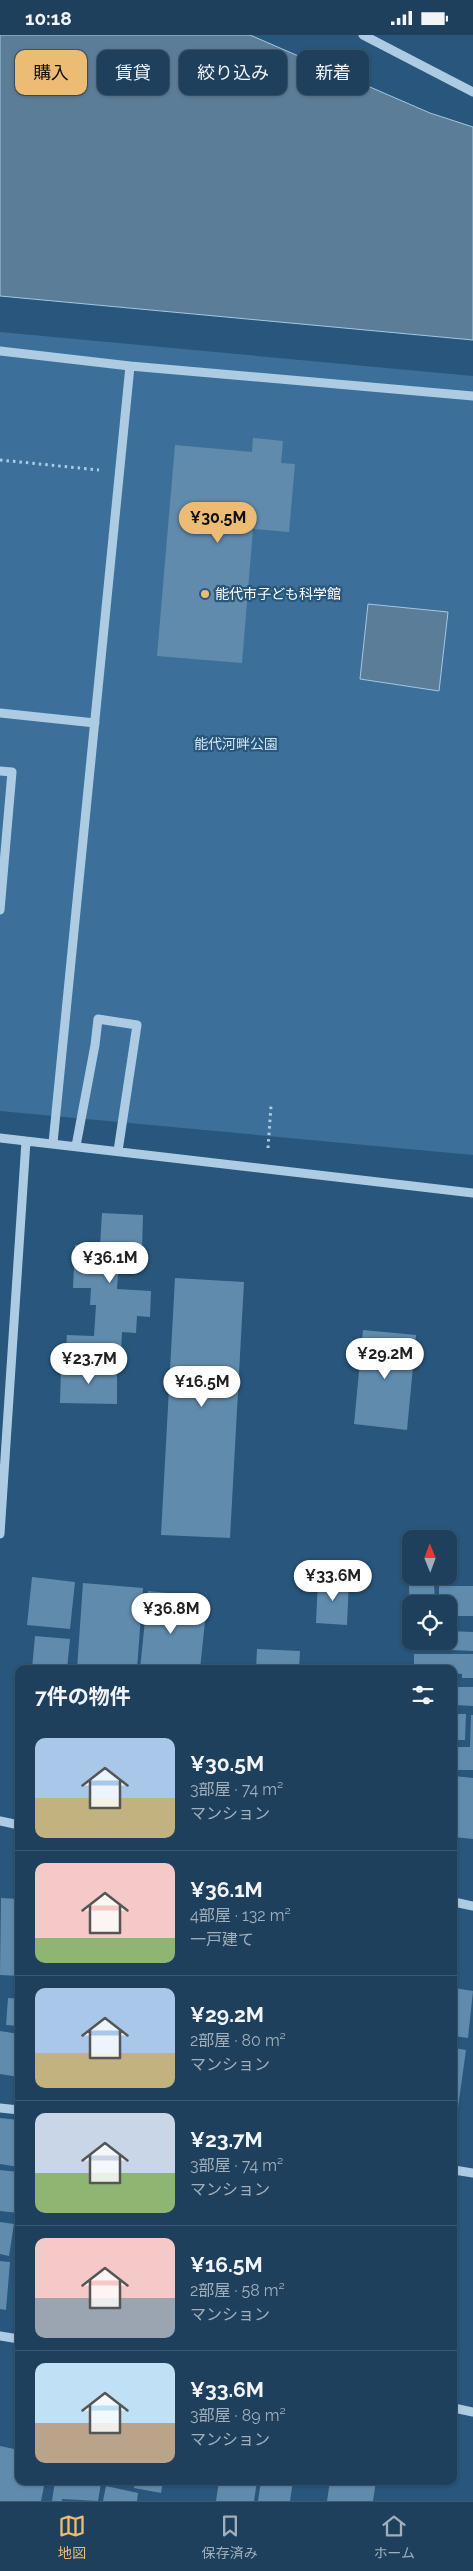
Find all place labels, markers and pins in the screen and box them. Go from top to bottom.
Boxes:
pin: ¥30.5M [177,501,259,544]
place label: 能代市子ども科学館 [215,586,341,602]
marker: 能代市子ども科学館 [199,588,211,600]
pin: ¥36.1M [69,1241,151,1284]
pin: ¥29.2M [344,1337,426,1380]
pin: ¥23.7M [48,1343,130,1385]
pin: ¥16.5M [161,1365,243,1408]
pin: ¥33.6M [292,1559,374,1602]
pin: ¥36.8M [130,1593,212,1635]

